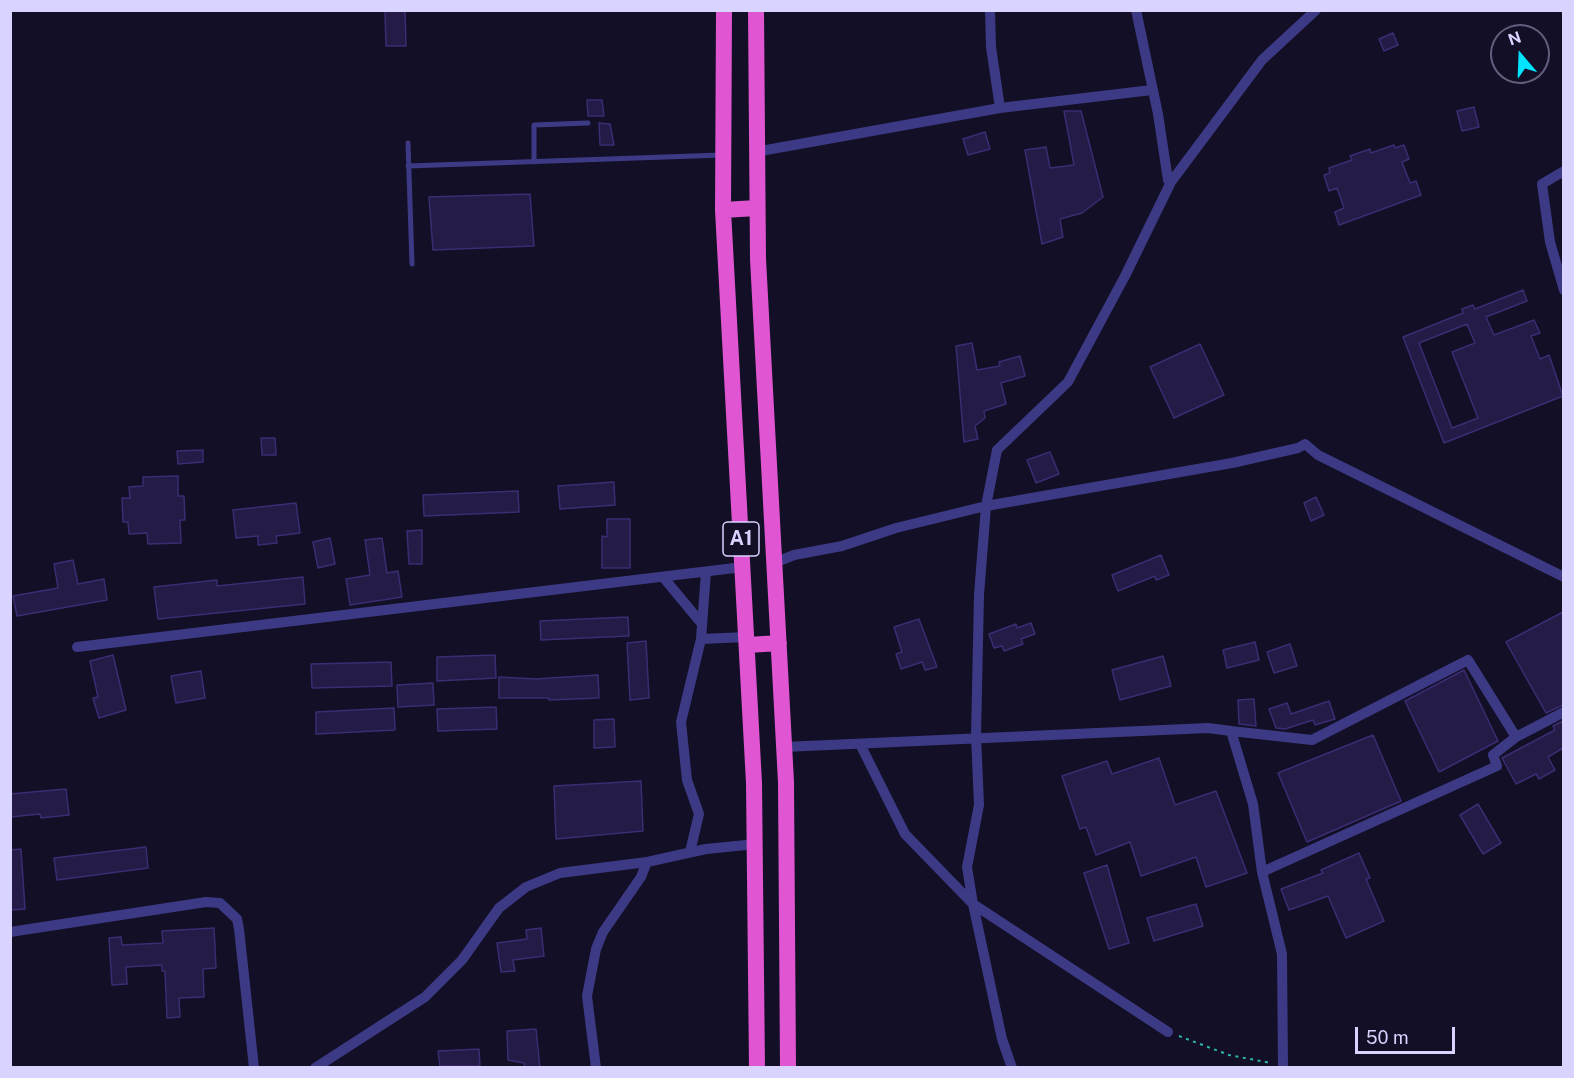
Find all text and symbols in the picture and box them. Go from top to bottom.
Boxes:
north arrow [1490,24,1550,84]
text: N [1506,27,1524,49]
road number: A1 [723,522,759,556]
scale bar [1358,1015,1458,1053]
text: 50 m [1366,1027,1409,1048]

